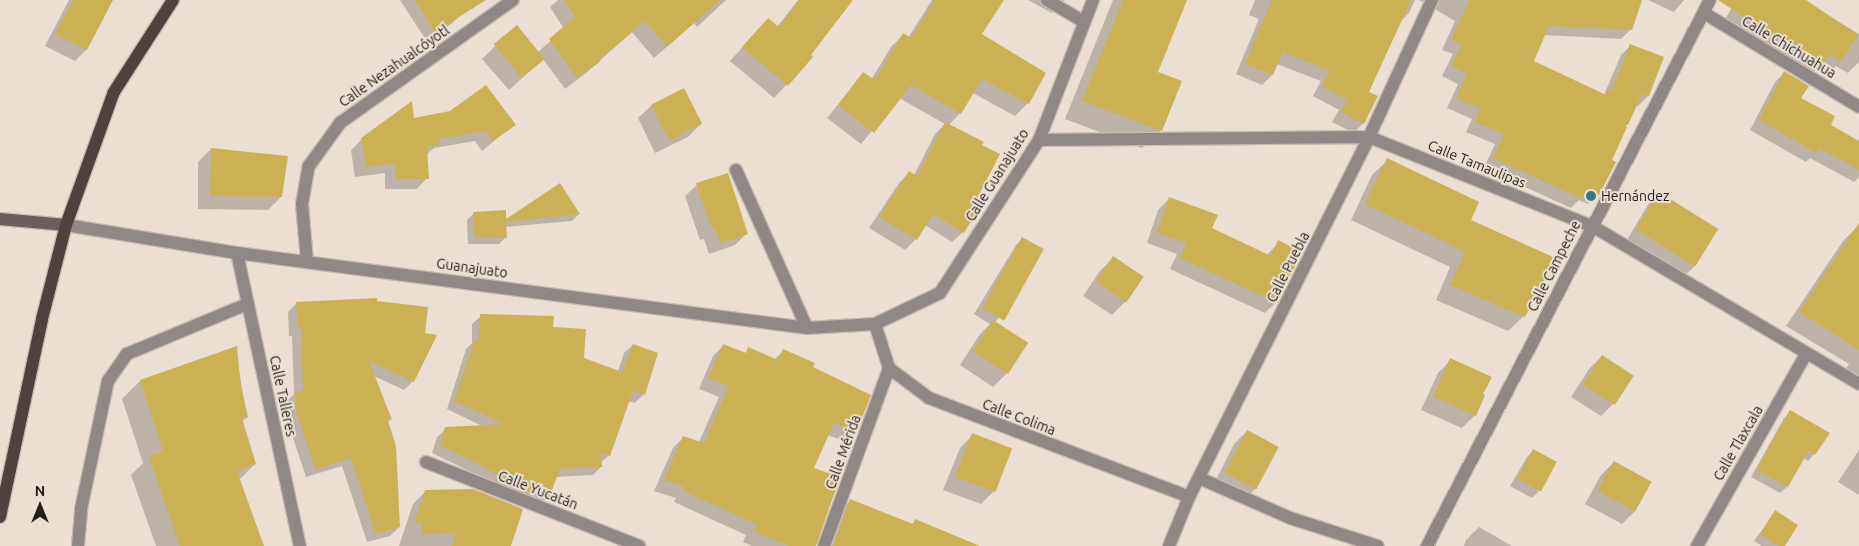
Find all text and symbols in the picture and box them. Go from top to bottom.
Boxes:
street label: Calle Chichuahua [1739,12,1839,82]
street label: Calle Nezahualcóyotl [336,22,452,110]
street label: Calle Guanajuato [962,126,1032,224]
street label: Calle Tamaulipas [1426,137,1528,191]
place label: Hernández [1601,188,1669,204]
marker: Hernández [1585,190,1597,202]
street label: Calle Campeche [1524,218,1584,314]
street label: Calle Puebla [1263,229,1313,305]
street label: Guanajuato [435,255,509,281]
street label: Calle Talleres [266,354,300,438]
street label: Calle Colima [980,395,1058,439]
street label: Calle Tlaxcala [1710,402,1766,484]
street label: Calle Mérida [822,412,864,492]
street label: Calle Yucatán [496,467,580,513]
north arrow [15,481,65,531]
text: N [35,483,45,499]

